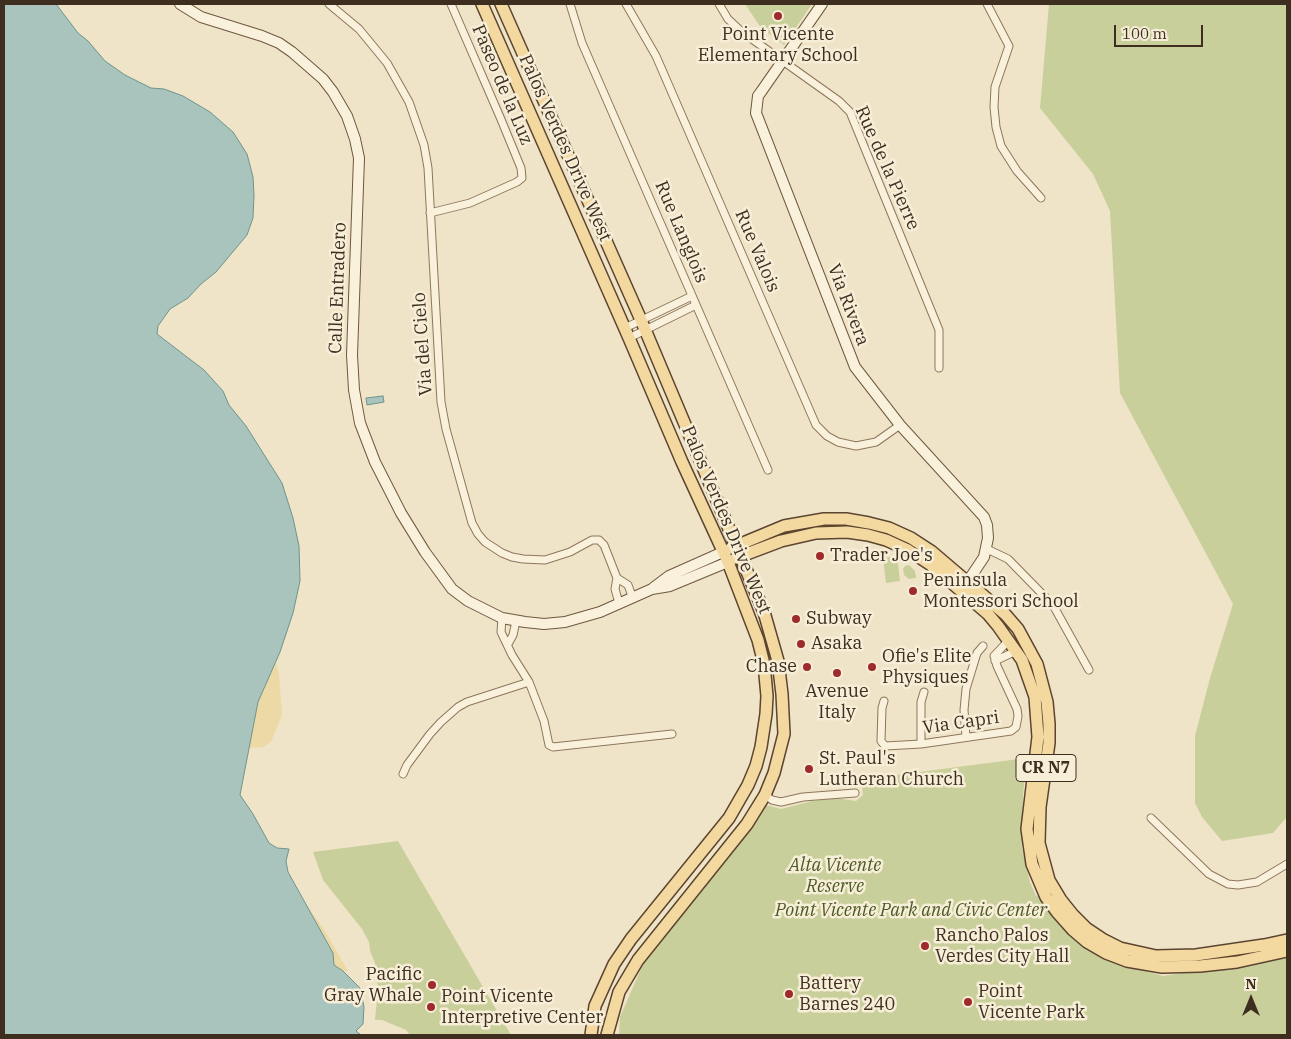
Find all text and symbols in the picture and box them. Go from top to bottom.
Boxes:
marker: Point Vicente Elementary School [772,10,784,22]
scale bar [1116,15,1205,47]
street label: Paseo de la Luz [467,22,537,148]
place label: Point Vicente Elementary School [698,24,858,66]
text: 100 m [1122,24,1167,43]
street label: Palos Verdes Drive West [514,51,616,245]
street label: Rue de la Pierre [850,103,924,233]
street label: Rue Langlois [650,178,712,286]
street label: Rue Valois [730,206,784,296]
street label: Calle Entradero [325,222,351,354]
street label: Via Rivera [823,261,873,349]
street label: Via del Cielo [409,291,437,397]
street label: Palos Verdes Drive West [677,423,775,617]
place label: Trader Joe's [830,545,933,567]
marker: Trader Joe's [814,550,826,562]
place label: Peninsula Montessori School [923,570,1079,612]
marker: Peninsula Montessori School [907,585,919,597]
place label: Subway [806,608,872,630]
marker: Subway [790,613,802,625]
place label: Asaka [811,633,862,655]
marker: Asaka [795,638,807,650]
place label: Ofie's Elite Physiques [882,646,971,689]
place label: Chase [746,656,797,678]
marker: Chase [801,661,813,673]
marker: Ofie's Elite Physiques [866,661,878,673]
marker: Avenue Italy [831,667,843,679]
place label: Avenue Italy [805,681,869,724]
street label: Via Capri [921,707,1001,739]
place label: St. Paul's Lutheran Church [819,748,964,791]
road number: CR N7 [1016,754,1076,781]
marker: St. Paul's Lutheran Church [803,763,815,775]
park label: Alta Vicente Reserve [789,855,881,898]
park label: Point Vicente Park and Civic Center [775,900,1047,922]
place label: Rancho Palos Verdes City Hall [935,925,1069,968]
marker: Rancho Palos Verdes City Hall [919,940,931,952]
place label: Pacific Gray Whale [324,964,422,1006]
place label: Battery Barnes 240 [799,973,895,1016]
north arrow [1226,974,1276,1024]
text: N [1245,975,1257,993]
marker: Pacific Gray Whale [426,979,438,991]
place label: Point Vicente Park [978,981,1085,1024]
place label: Point Vicente Interpretive Center [441,986,603,1028]
marker: Battery Barnes 240 [783,988,795,1000]
marker: Point Vicente Park [962,996,974,1008]
marker: Point Vicente Interpretive Center [425,1001,437,1013]

